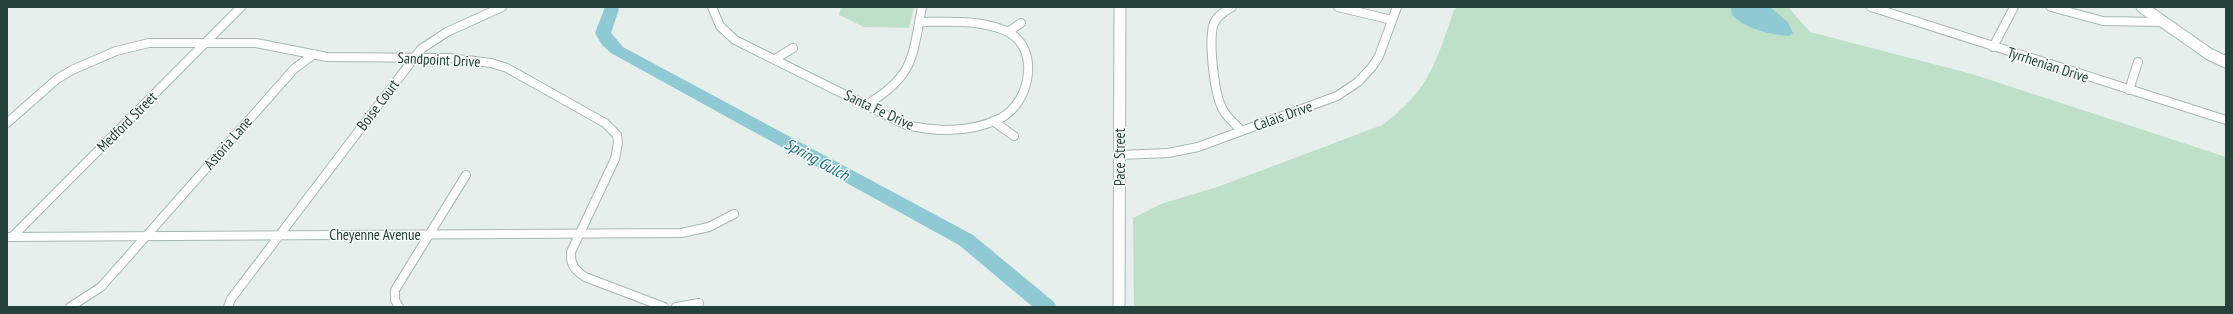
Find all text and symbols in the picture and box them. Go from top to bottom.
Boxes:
street label: Tyrrhenian Drive [2005,42,2091,87]
street label: Sandpoint Drive [397,48,481,71]
street label: Boise Court [352,75,403,134]
street label: Santa Fe Drive [841,85,917,134]
street label: Medford Street [93,88,161,156]
street label: Calais Drive [1251,96,1315,135]
street label: Astoria Lane [199,112,256,173]
street label: Pace Street [1110,128,1129,186]
water label: Spring Gulch [781,133,853,185]
street label: Cheyenne Avenue [329,225,421,244]

